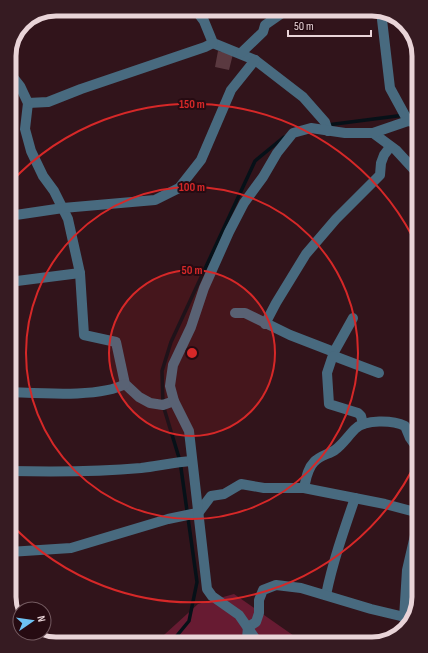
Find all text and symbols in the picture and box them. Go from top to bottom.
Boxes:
scale bar [288,12,371,38]
text: 50 m [294,19,314,34]
text: 150 m [179,97,205,112]
text: 100 m [179,180,205,195]
text: 50 m [182,263,202,278]
centre of rings [185,346,199,360]
north arrow [12,601,52,641]
text: N [34,615,48,623]

